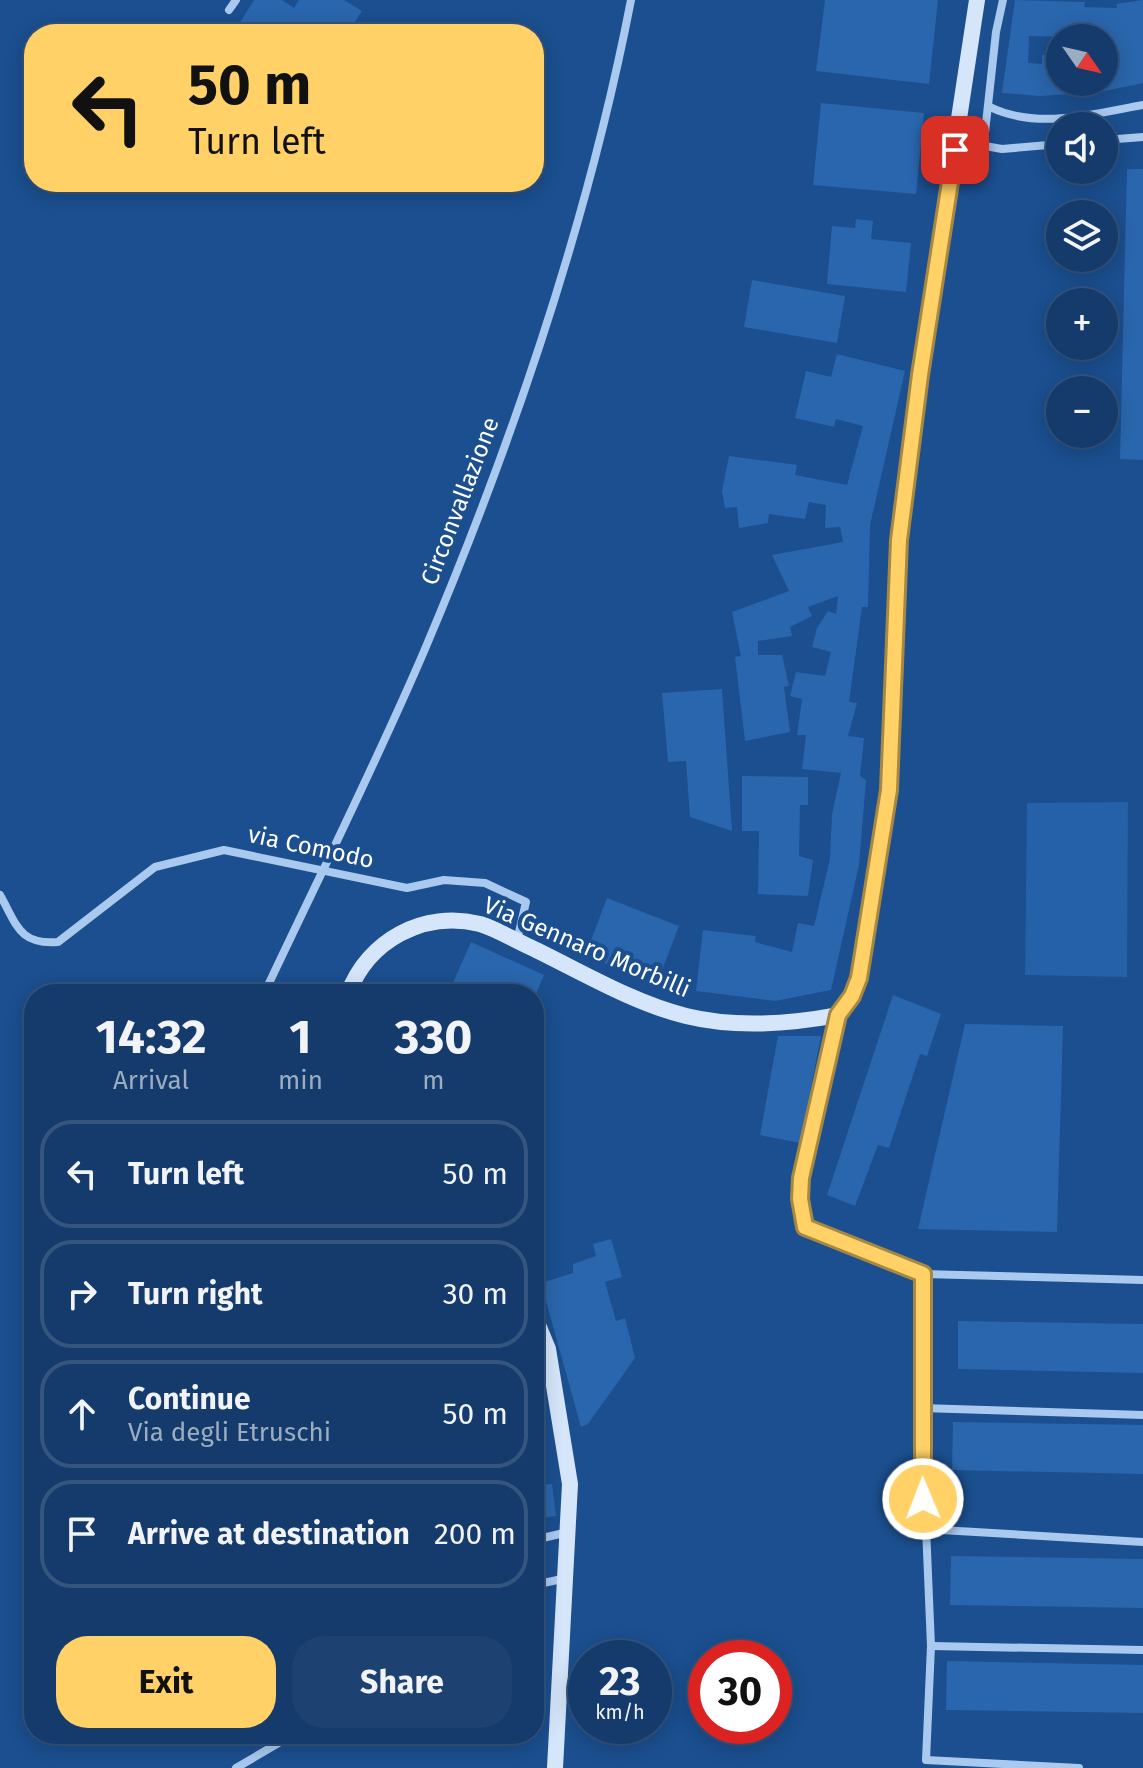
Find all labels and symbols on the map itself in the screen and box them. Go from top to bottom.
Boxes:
north arrow [1046,24,1118,96]
pin [921,116,989,184]
street label: Circonvallazione [415,413,505,589]
street label: via Comodo [246,820,376,874]
street label: Via Gennaro Morbilli [480,891,694,1003]
position arrow [881,1457,965,1541]
speed limit sign: 30 [688,1640,792,1744]

